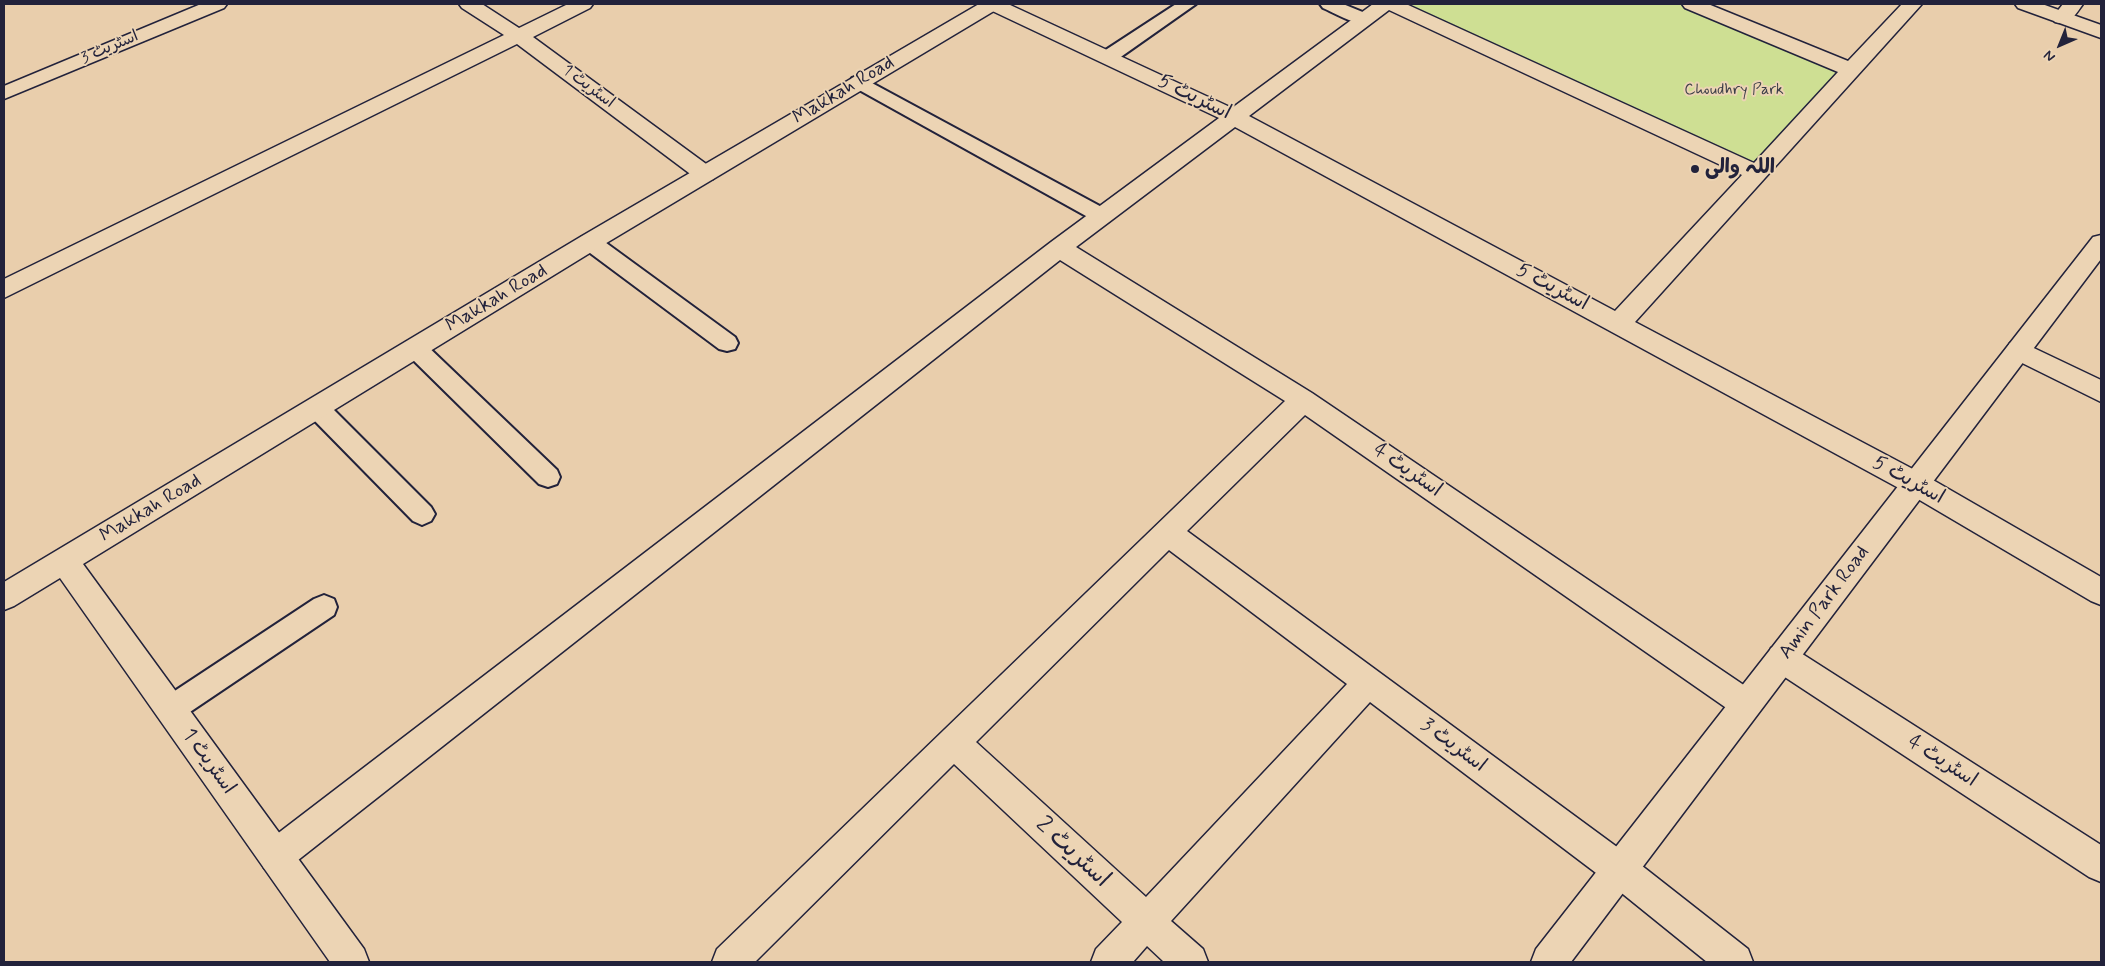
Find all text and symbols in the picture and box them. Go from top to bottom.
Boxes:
north arrow [2035,20,2085,70]
street label: اسٹریٹ 3 [78,27,142,69]
text: N [2040,46,2059,66]
street label: Makkah Road [789,51,899,131]
street label: اسٹریٹ 1 [558,61,618,113]
street label: اسٹریٹ 5 [1153,70,1235,126]
park label: Choudhry Park [1684,81,1784,101]
place label: اللہ والی [1705,157,1775,181]
marker: اللہ والی [1689,163,1701,175]
street label: Makkah Road [442,259,552,339]
street label: اسٹریٹ 5 [1512,259,1592,317]
street label: اسٹریٹ 4 [1368,439,1446,503]
street label: اسٹریٹ 5 [1868,451,1948,511]
street label: Makkah Road [96,469,206,549]
street label: Amin Park Road [1775,542,1875,664]
street label: اسٹریٹ 3 [1416,714,1490,778]
street label: اسٹریٹ 1 [176,724,240,800]
street label: اسٹریٹ 4 [1903,731,1981,793]
street label: اسٹریٹ 2 [1029,811,1115,895]

